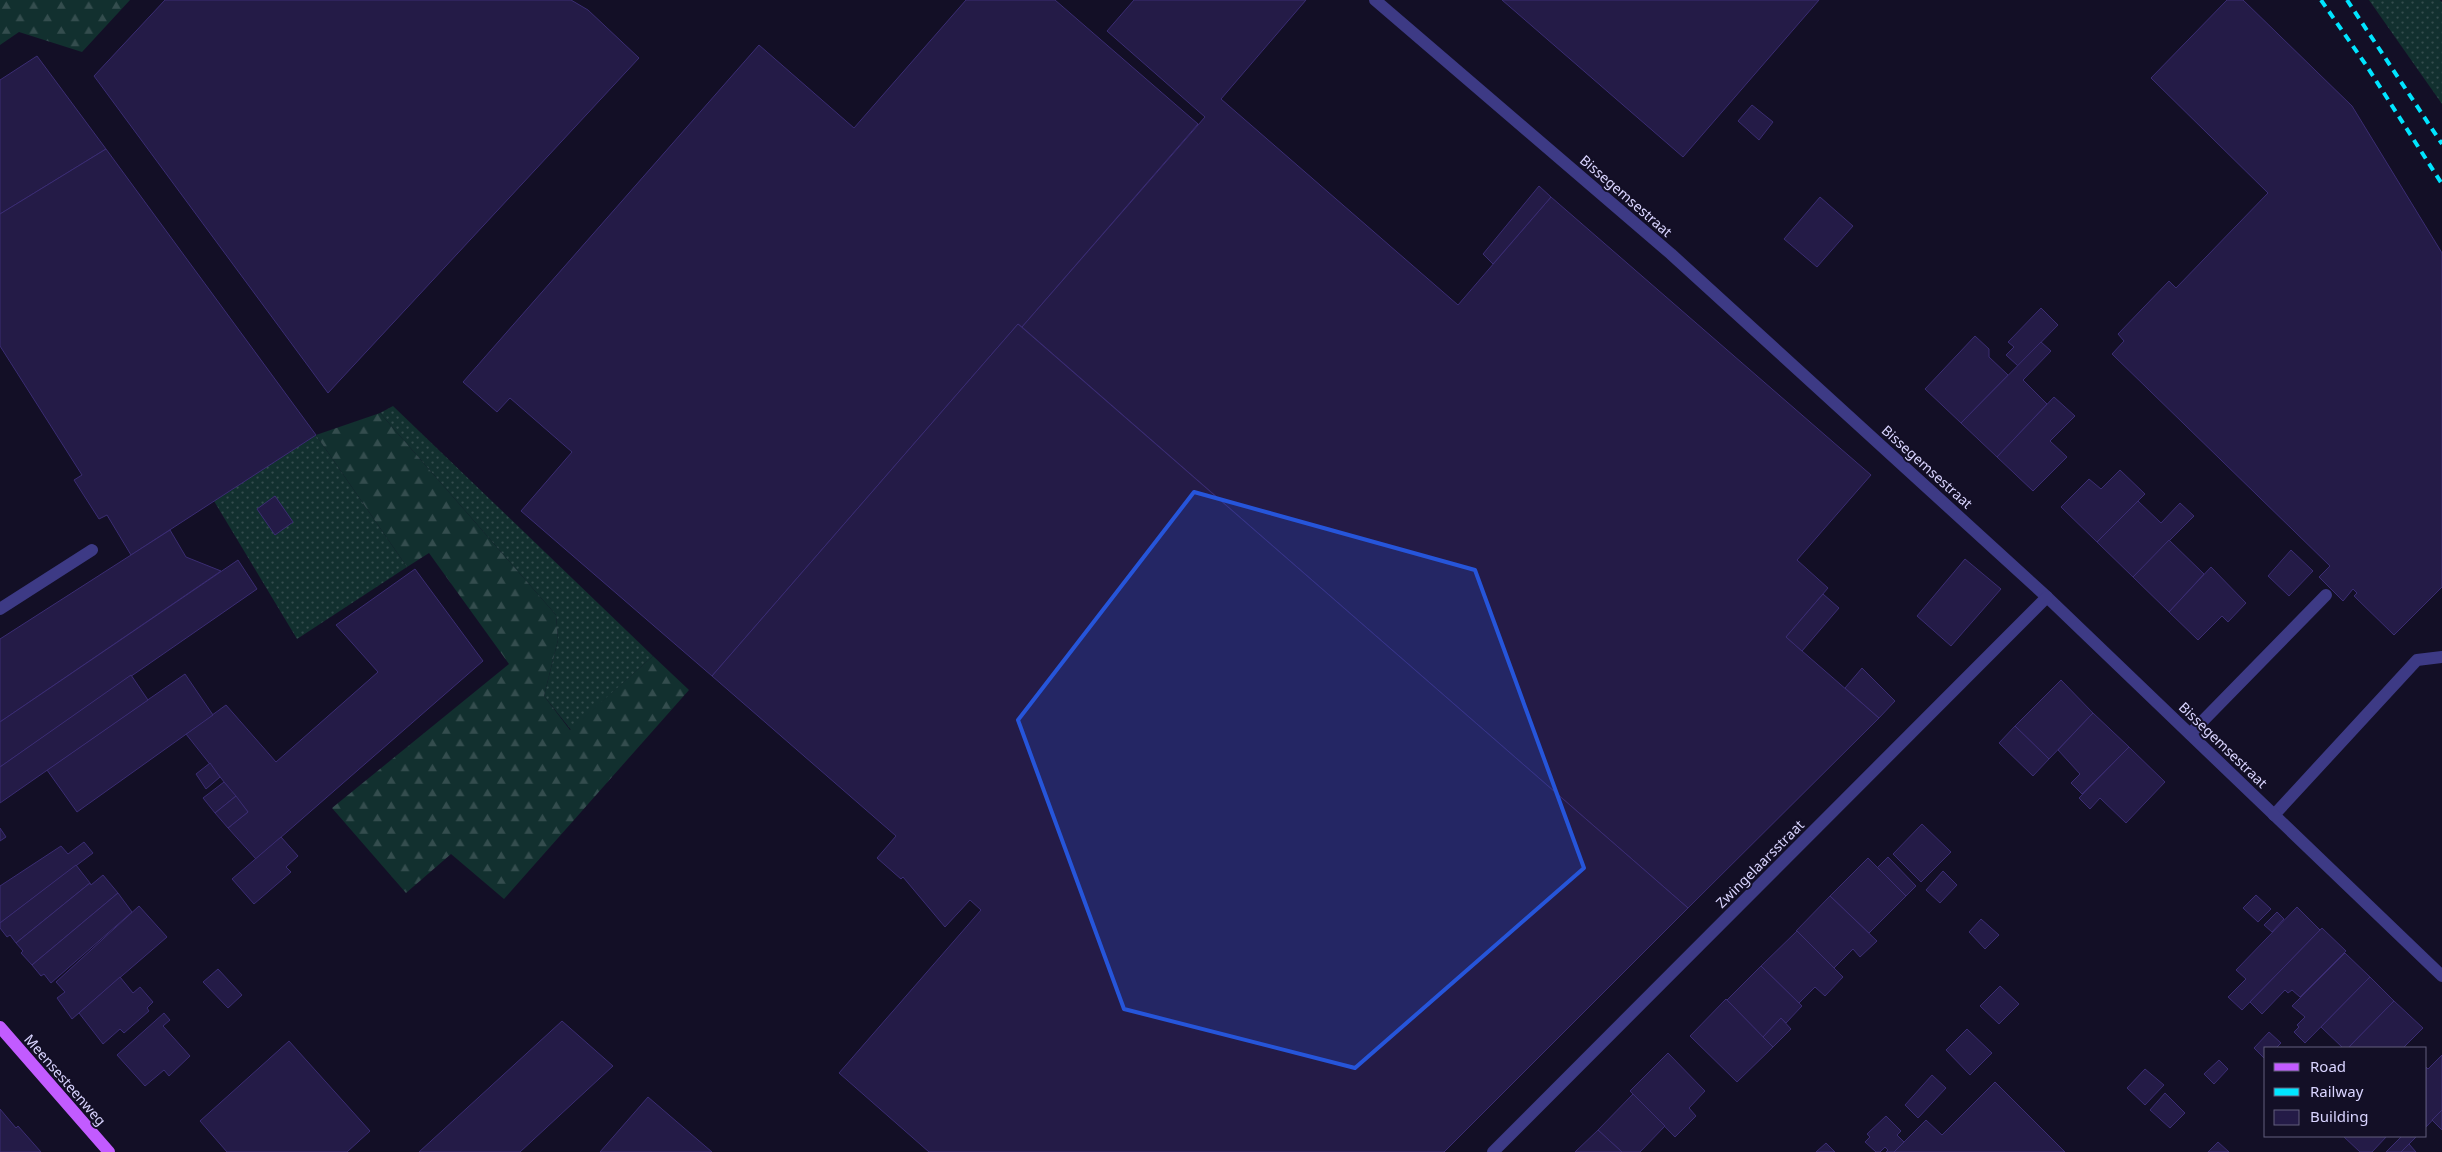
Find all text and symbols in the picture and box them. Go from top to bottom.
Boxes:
street label: Bissegemsestraat [1576,150,1676,241]
street label: Bissegemsestraat [1878,421,1977,513]
street label: Bissegemsestraat [2175,697,2272,792]
street label: Zwingelaarsstraat [1711,815,1808,912]
street label: Meensesteenweg [20,1030,110,1129]
legend [2264,1047,2427,1137]
text: Road [2310,1056,2346,1076]
text: Railway [2310,1081,2364,1101]
text: Building [2310,1106,2368,1126]

